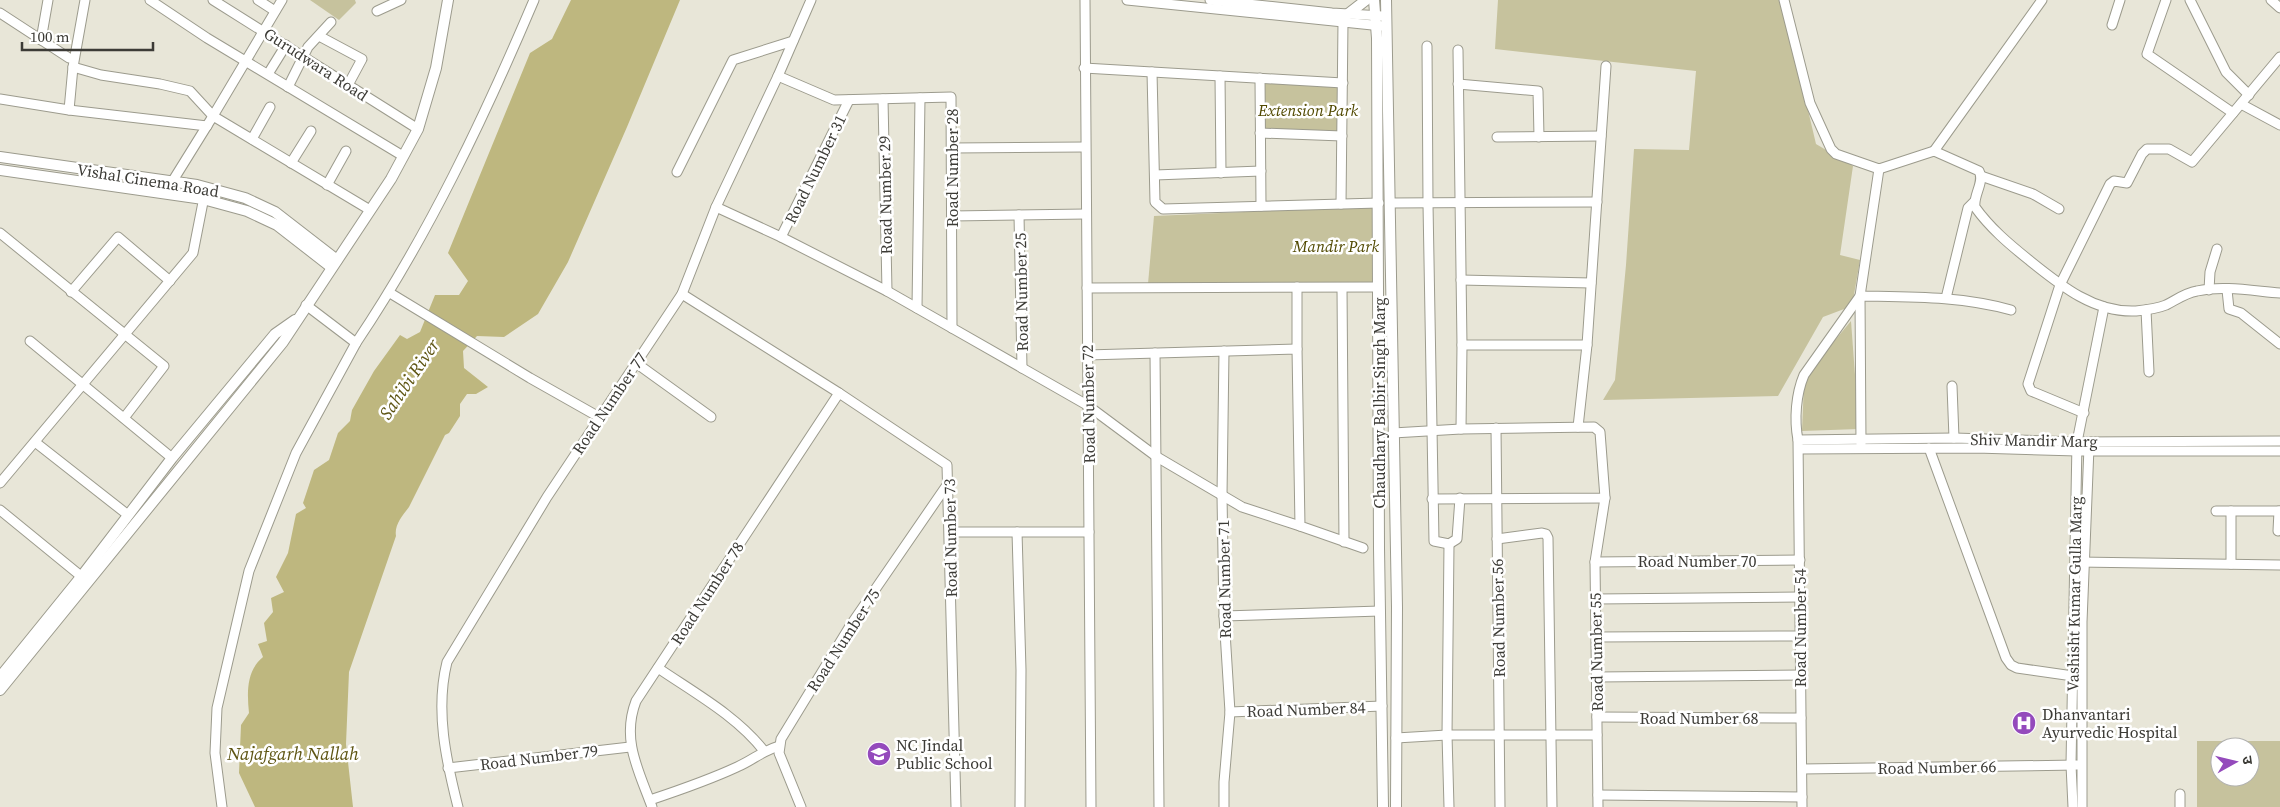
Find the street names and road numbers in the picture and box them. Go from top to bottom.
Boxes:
street label: Gurudwara Road [260,22,372,106]
street label: Road Number 28 [941,108,963,228]
street label: Road Number 31 [779,111,851,227]
street label: Road Number 29 [873,135,897,255]
street label: Vishal Cinema Road [75,158,221,202]
street label: Road Number 25 [1009,232,1033,352]
street label: Chaudhary Balbir Singh Marg [1368,297,1390,509]
street label: Road Number 72 [1076,344,1100,464]
street label: Road Number 77 [567,348,651,458]
street label: Shiv Mandir Marg [1970,428,2098,452]
street label: Road Number 73 [938,478,962,598]
street label: Vashisht Kumar Gulla Marg [2061,496,2087,692]
street label: Road Number 71 [1212,519,1236,639]
street label: Road Number 78 [665,537,749,649]
street label: Road Number 70 [1637,550,1757,572]
street label: Road Number 56 [1486,558,1510,678]
street label: Road Number 54 [1789,568,1811,688]
street label: Road Number 75 [801,584,885,696]
street label: Road Number 55 [1584,592,1608,712]
street label: Road Number 84 [1246,696,1366,722]
street label: Road Number 68 [1639,707,1759,729]
street label: Road Number 79 [479,739,599,775]
street label: Road Number 66 [1877,755,1997,779]

